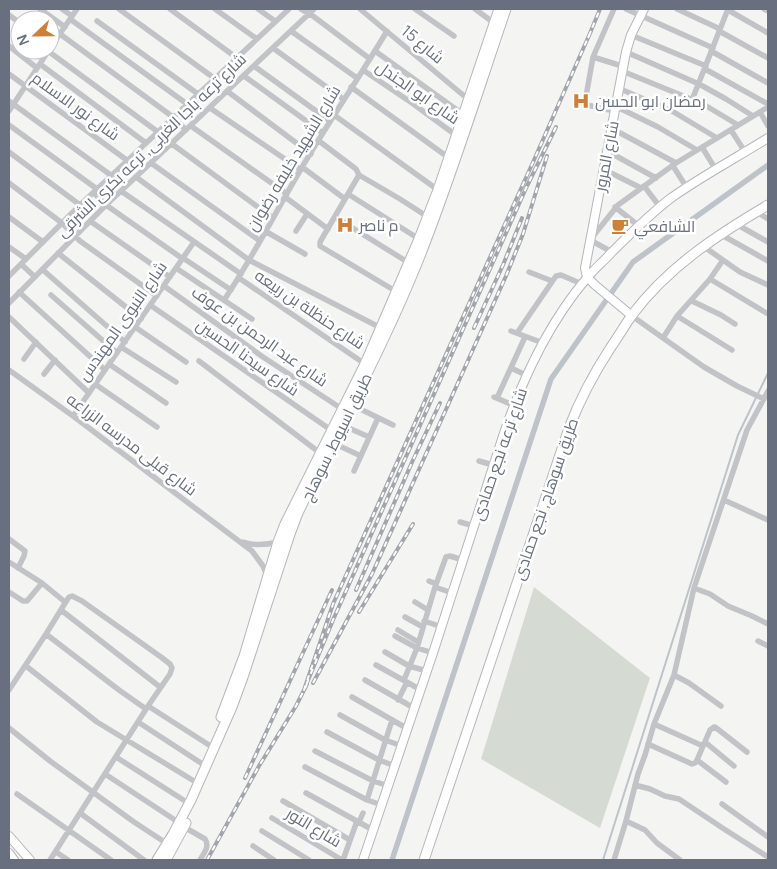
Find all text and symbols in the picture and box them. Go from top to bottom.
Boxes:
north arrow [10,10,60,60]
street label: شارع 15 [396,20,449,69]
text: N [12,32,33,48]
street label: شارع ترعه باجا الغربى, ترعه بكرى الشرقى [51,48,252,243]
street label: شارع ابو الجندل [371,55,464,130]
street label: شارع نور الاسلام [27,67,124,146]
street label: شارع الشهيد خليفه رضوان [241,81,346,235]
place label: رمضان ابو الحسن [595,90,706,112]
hospital icon: رمضان ابو الحسن [571,91,591,111]
street label: شارع المرور [588,119,625,194]
place label: م ناصر [358,214,399,237]
hospital icon: م ناصر [335,215,355,235]
place label: الشافعي [634,215,695,240]
cafe icon: الشافعي [610,216,630,236]
street label: شارع النبوى المهندس [72,257,172,386]
street label: شارع حنظلة بن ربيعه [250,264,369,355]
street label: شارع عبد الرحمن بن عوف [187,281,333,392]
street label: شارع سيدنا الحسين [192,313,304,401]
street label: طريق اسيوط, سوهاج [295,369,378,505]
street label: شارع ترعه نجع حمادى [466,385,533,524]
street label: شارع قبلى مدرسه الزراعه [62,388,202,501]
street label: طريق سوهاج, نجع حمادى [507,415,584,583]
street label: شارع النور [281,801,346,853]

